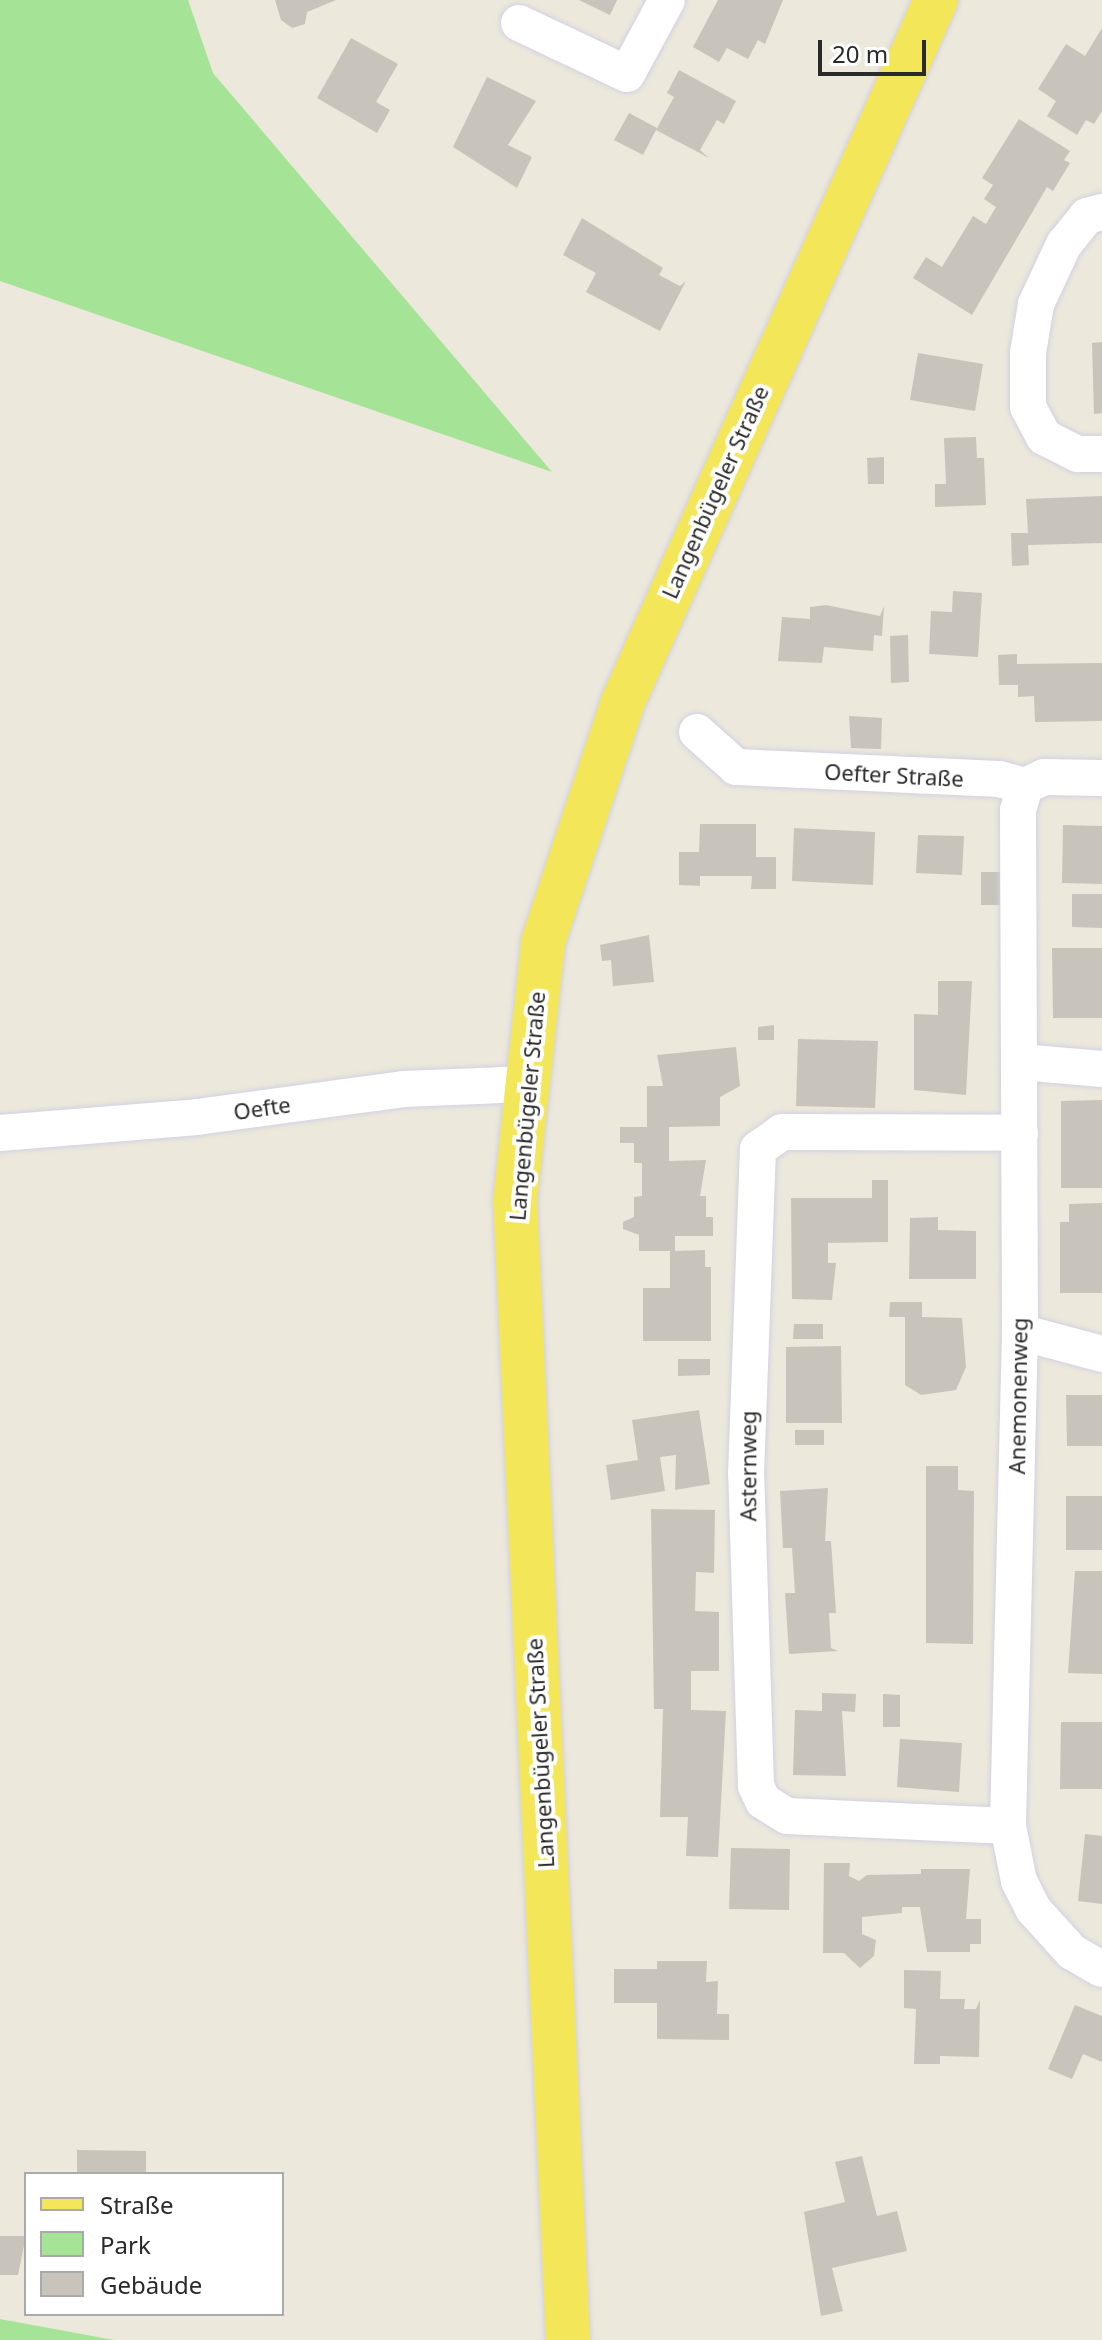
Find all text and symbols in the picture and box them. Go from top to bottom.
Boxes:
scale bar [822,24,930,74]
text: 20 m [832,37,888,70]
street label: Langenbügeler Straße [656,381,774,603]
street label: Oefter Straße [824,758,964,792]
street label: Langenbügeler Straße [504,990,550,1222]
street label: Oefte [232,1091,292,1125]
street label: Anemonenweg [1003,1317,1033,1475]
street label: Asternweg [735,1411,761,1521]
street label: Langenbügeler Straße [521,1637,559,1869]
legend [24,2172,284,2316]
text: Straße [100,2188,173,2221]
text: Park [100,2228,151,2261]
text: Gebäude [100,2268,202,2301]

